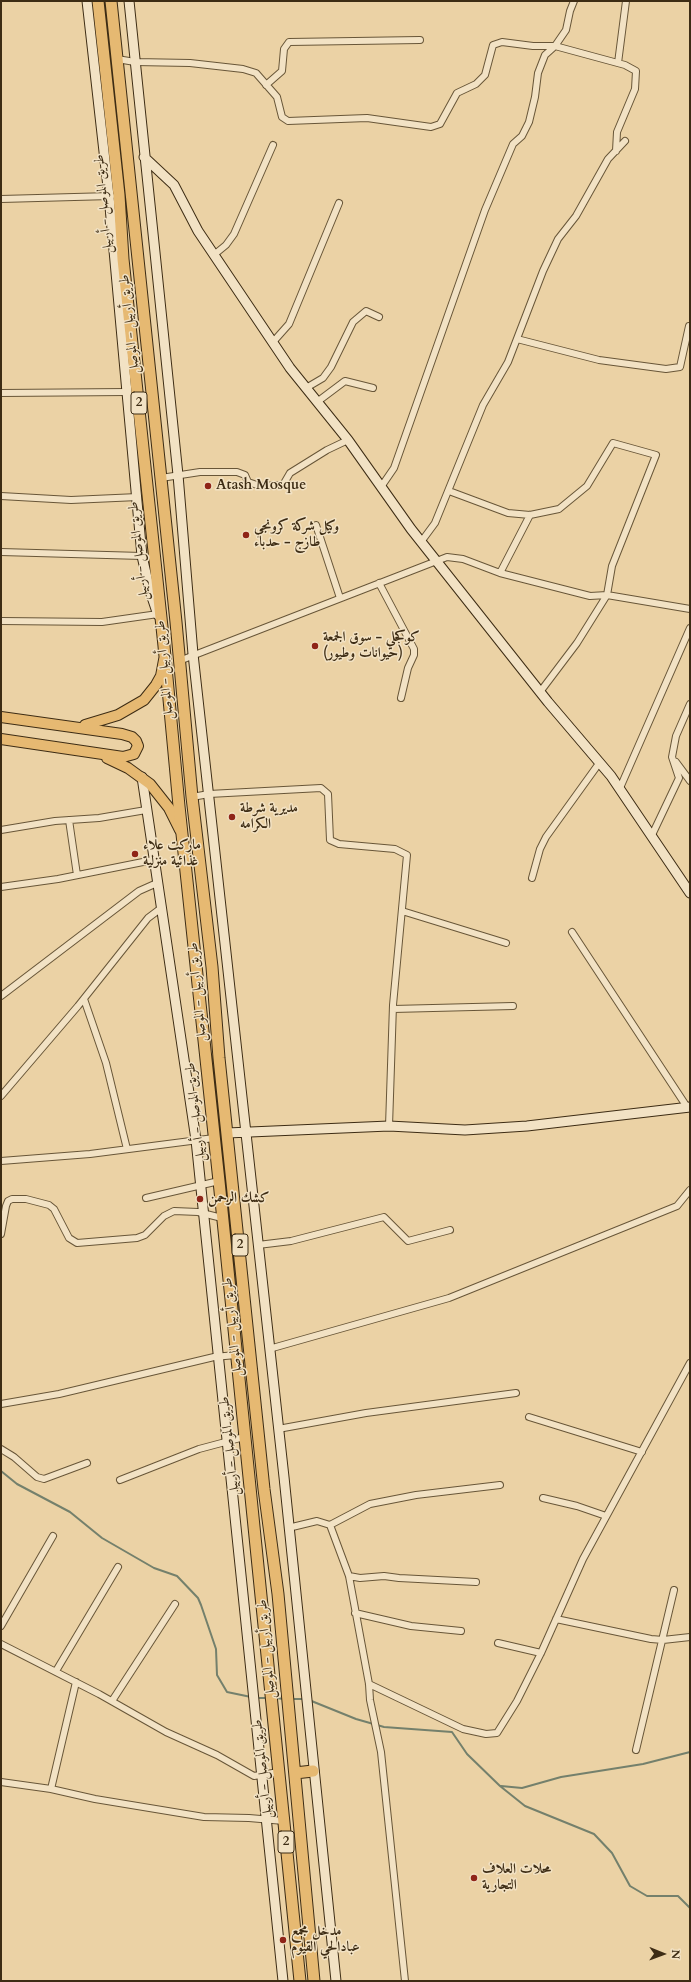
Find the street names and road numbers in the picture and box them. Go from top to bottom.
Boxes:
street label: طريق الموصل - أربيل [91,154,117,254]
street label: طريق أربيل - الموصل [116,274,144,374]
road number: 2 [131,392,147,414]
street label: طريق الموصل - أربيل [125,501,153,601]
street label: طريق أربيل - الموصل [152,620,178,720]
street label: طريق أربيل - الموصل [185,942,211,1042]
street label: طريق الموصل - أربيل [182,1062,210,1162]
road number: 2 [232,1234,248,1256]
street label: طريق أربيل - الموصل [219,1277,247,1377]
street label: طريق الموصل - أربيل [216,1396,244,1496]
street label: طريق أربيل - الموصل [254,1599,280,1699]
street label: طريق الموصل - أربيل [249,1719,277,1819]
road number: 2 [278,1831,294,1853]

